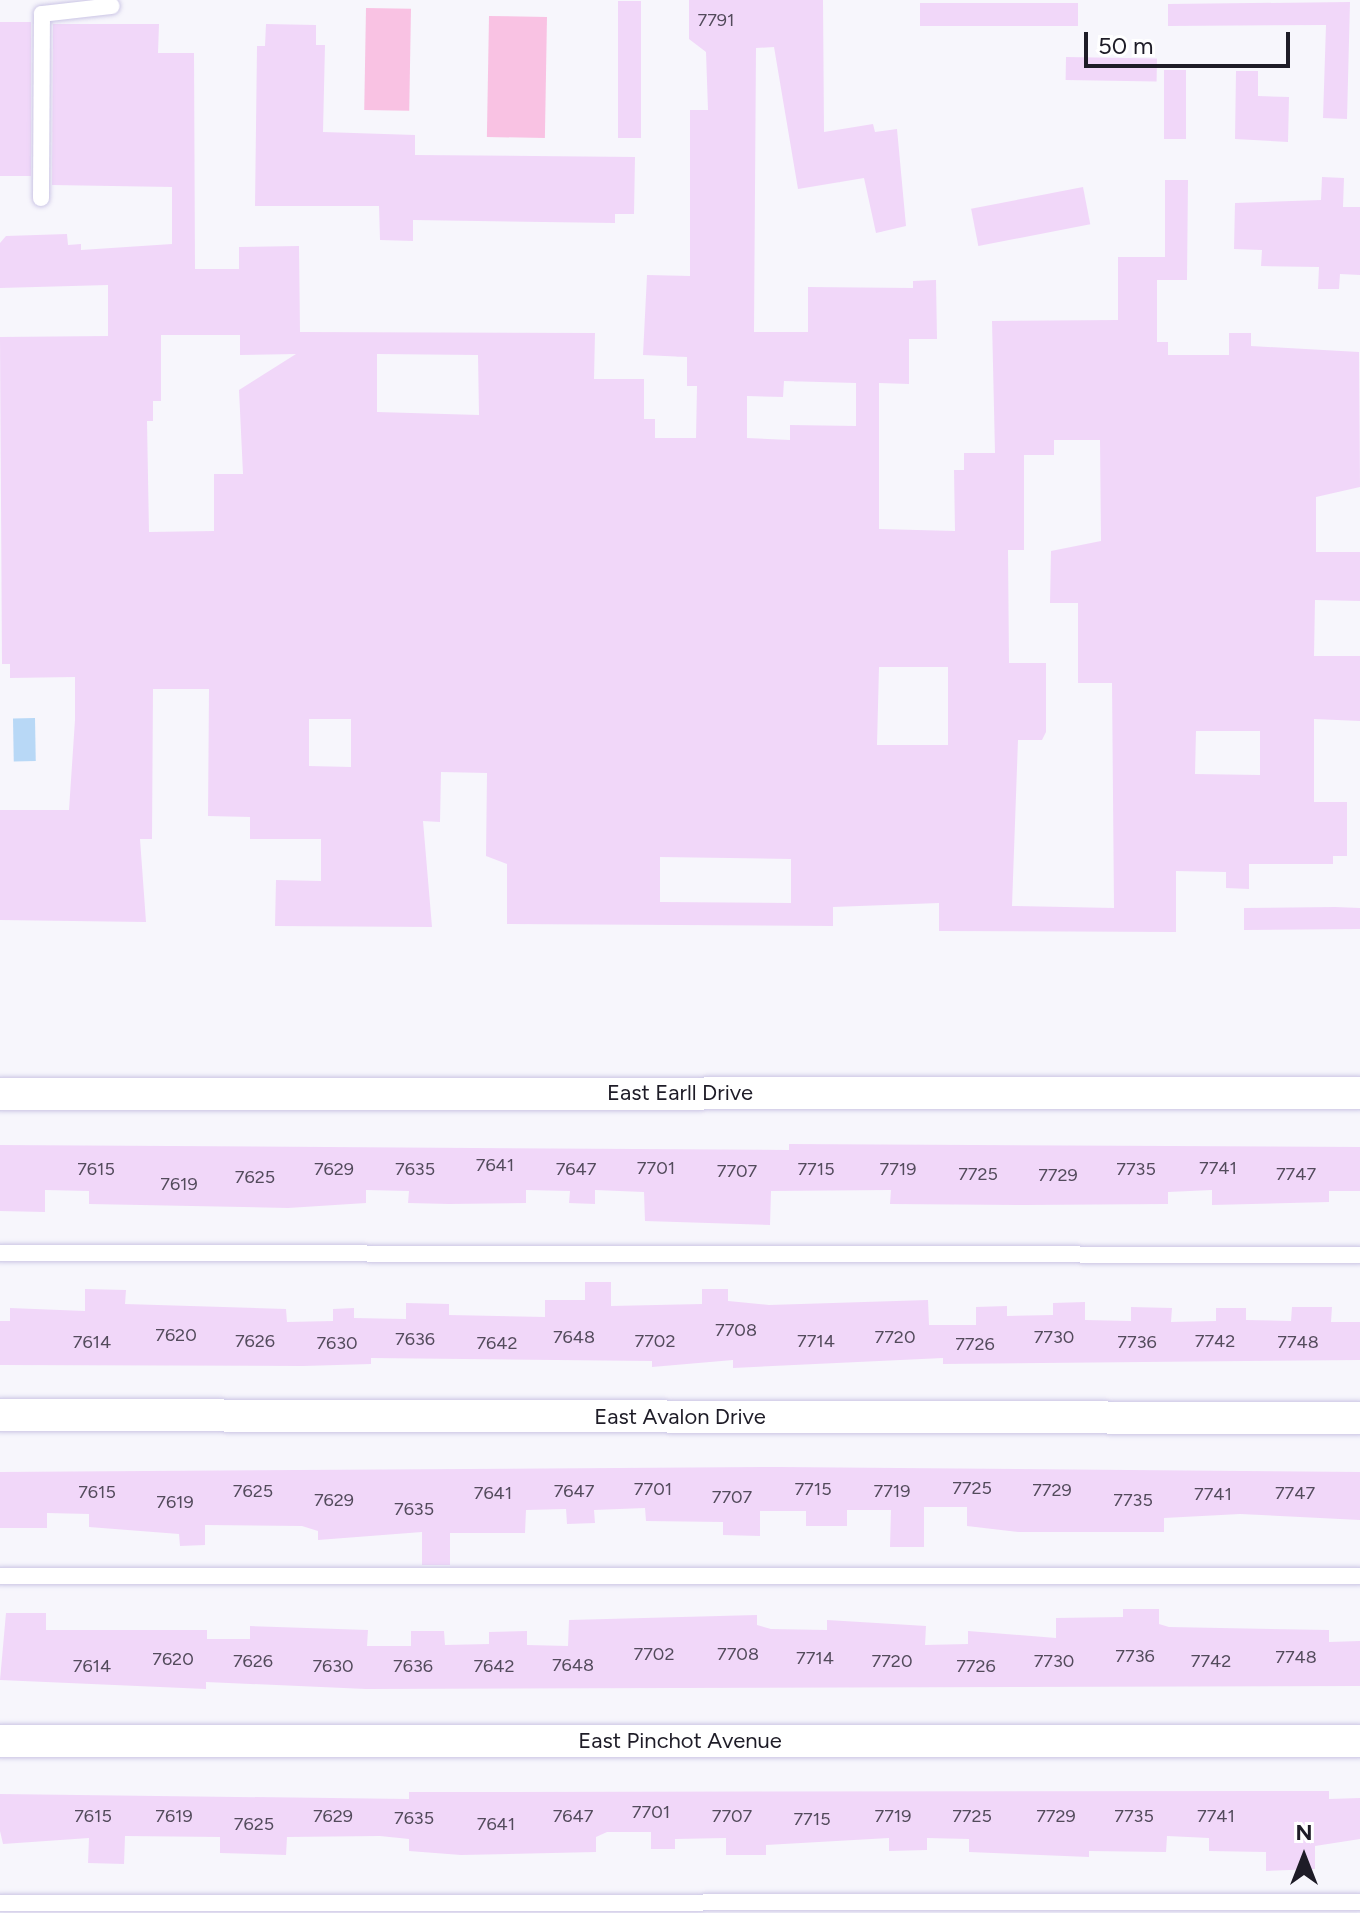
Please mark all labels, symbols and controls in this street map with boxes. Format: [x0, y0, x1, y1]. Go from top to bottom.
house number: 7791 [698, 9, 734, 31]
scale bar [1088, 16, 1294, 66]
text: 50 m [1098, 31, 1154, 60]
street label: East Earll Drive [607, 1080, 753, 1106]
house number: 7641 [476, 1154, 514, 1176]
house number: 7701 [637, 1157, 675, 1179]
house number: 7741 [1199, 1157, 1237, 1179]
house number: 7615 [77, 1158, 115, 1180]
house number: 7629 [314, 1158, 354, 1180]
house number: 7635 [395, 1158, 435, 1180]
house number: 7647 [556, 1158, 596, 1180]
house number: 7715 [797, 1158, 835, 1180]
house number: 7719 [880, 1158, 916, 1180]
house number: 7735 [1116, 1158, 1156, 1180]
house number: 7707 [717, 1160, 757, 1182]
house number: 7725 [958, 1163, 998, 1185]
house number: 7747 [1276, 1163, 1316, 1185]
house number: 7729 [1038, 1164, 1078, 1186]
house number: 7625 [235, 1166, 275, 1188]
house number: 7619 [160, 1173, 198, 1195]
house number: 7708 [715, 1319, 757, 1341]
house number: 7620 [155, 1324, 197, 1346]
house number: 7648 [553, 1326, 595, 1348]
house number: 7720 [875, 1326, 915, 1348]
house number: 7730 [1034, 1326, 1074, 1348]
house number: 7636 [395, 1328, 435, 1350]
house number: 7626 [235, 1330, 275, 1352]
house number: 7702 [635, 1330, 675, 1352]
house number: 7714 [797, 1330, 835, 1352]
house number: 7742 [1195, 1330, 1235, 1352]
house number: 7614 [73, 1331, 111, 1353]
house number: 7736 [1117, 1331, 1157, 1353]
house number: 7748 [1277, 1331, 1319, 1353]
house number: 7630 [316, 1332, 358, 1354]
house number: 7642 [476, 1332, 518, 1354]
house number: 7726 [955, 1333, 995, 1355]
street label: East Avalon Drive [594, 1404, 766, 1430]
house number: 7725 [952, 1477, 992, 1499]
house number: 7701 [634, 1478, 672, 1500]
house number: 7715 [794, 1478, 832, 1500]
house number: 7729 [1032, 1479, 1072, 1501]
house number: 7625 [233, 1480, 273, 1502]
house number: 7647 [554, 1480, 594, 1502]
house number: 7719 [874, 1480, 910, 1502]
house number: 7615 [78, 1481, 116, 1503]
house number: 7641 [474, 1482, 512, 1504]
house number: 7747 [1275, 1482, 1315, 1504]
house number: 7741 [1194, 1483, 1232, 1505]
house number: 7707 [712, 1486, 752, 1508]
house number: 7629 [314, 1489, 354, 1511]
house number: 7735 [1113, 1489, 1153, 1511]
house number: 7619 [156, 1491, 194, 1513]
house number: 7635 [394, 1498, 434, 1520]
house number: 7702 [634, 1643, 674, 1665]
house number: 7708 [717, 1643, 759, 1665]
house number: 7736 [1115, 1645, 1155, 1667]
house number: 7748 [1275, 1646, 1317, 1668]
house number: 7714 [796, 1647, 834, 1669]
house number: 7620 [152, 1648, 194, 1670]
house number: 7626 [233, 1650, 273, 1672]
house number: 7720 [872, 1650, 912, 1672]
house number: 7730 [1034, 1650, 1074, 1672]
house number: 7742 [1191, 1650, 1231, 1672]
house number: 7648 [552, 1654, 594, 1676]
house number: 7614 [73, 1655, 111, 1677]
house number: 7630 [312, 1655, 354, 1677]
house number: 7636 [393, 1655, 433, 1677]
house number: 7642 [473, 1655, 515, 1677]
house number: 7726 [956, 1655, 996, 1677]
street label: East Pinchot Avenue [578, 1728, 782, 1754]
house number: 7701 [632, 1801, 670, 1823]
house number: 7615 [74, 1805, 112, 1827]
house number: 7619 [155, 1805, 193, 1827]
house number: 7629 [313, 1805, 353, 1827]
house number: 7647 [553, 1805, 593, 1827]
house number: 7707 [712, 1805, 752, 1827]
house number: 7719 [875, 1805, 911, 1827]
house number: 7725 [952, 1805, 992, 1827]
house number: 7729 [1036, 1805, 1076, 1827]
house number: 7735 [1114, 1805, 1154, 1827]
house number: 7741 [1197, 1805, 1235, 1827]
house number: 7635 [394, 1807, 434, 1829]
house number: 7715 [793, 1808, 831, 1830]
house number: 7625 [234, 1813, 274, 1835]
house number: 7641 [477, 1813, 515, 1835]
north arrow [1264, 1817, 1344, 1897]
text: N [1295, 1819, 1313, 1846]

